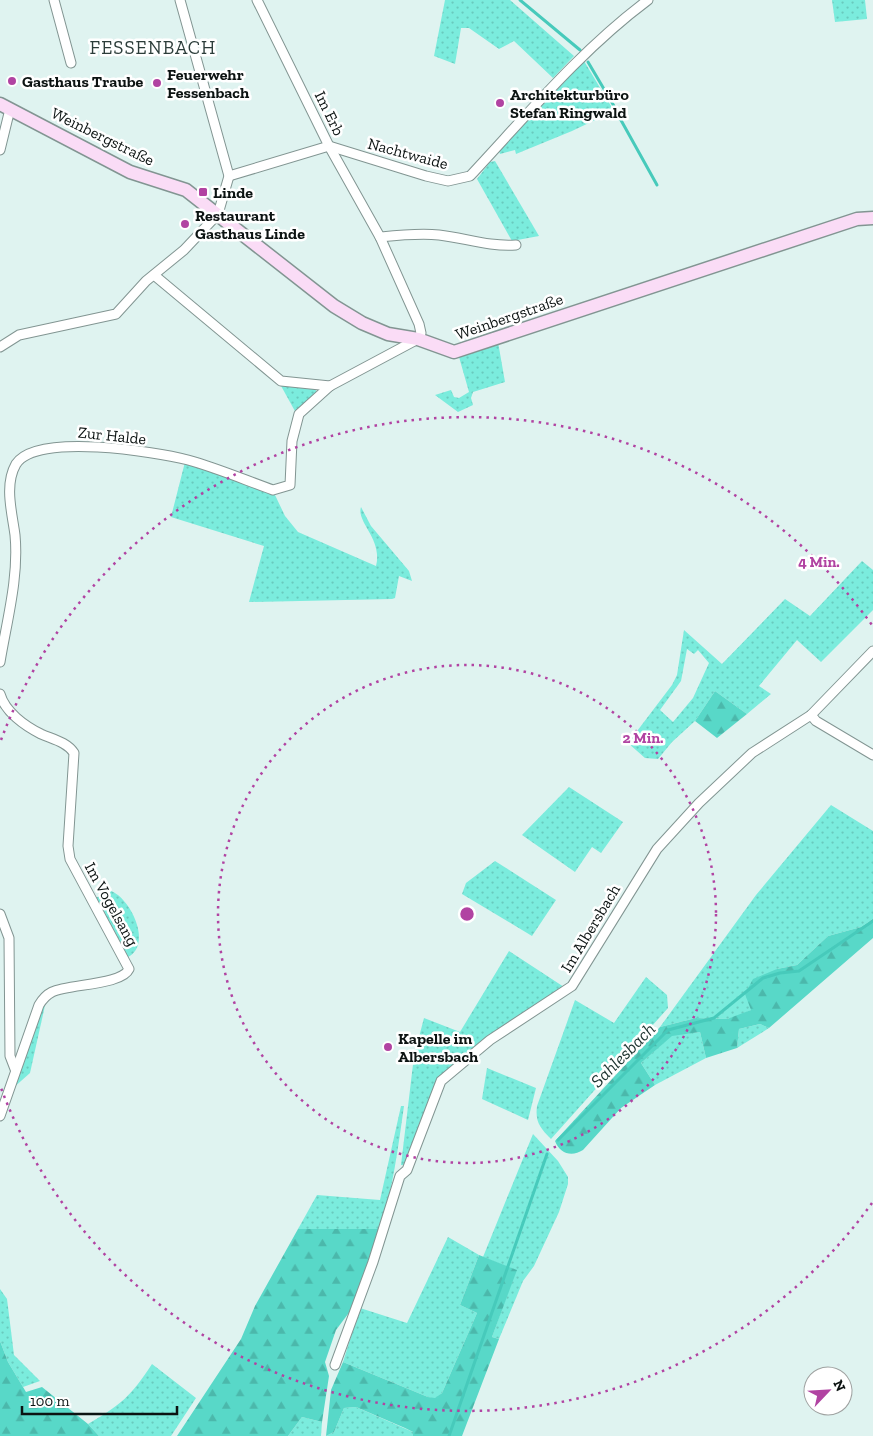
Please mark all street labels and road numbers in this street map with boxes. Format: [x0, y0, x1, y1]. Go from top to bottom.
street label: Im Erb [311, 88, 348, 139]
street label: Weinbergstraße [48, 103, 157, 170]
street label: Nachtwaide [366, 134, 450, 173]
street label: Weinbergstraße [453, 289, 565, 344]
street label: Zur Halde [77, 422, 147, 449]
street label: Im Vogelsang [81, 859, 142, 950]
street label: Im Albersbach [557, 881, 624, 976]

